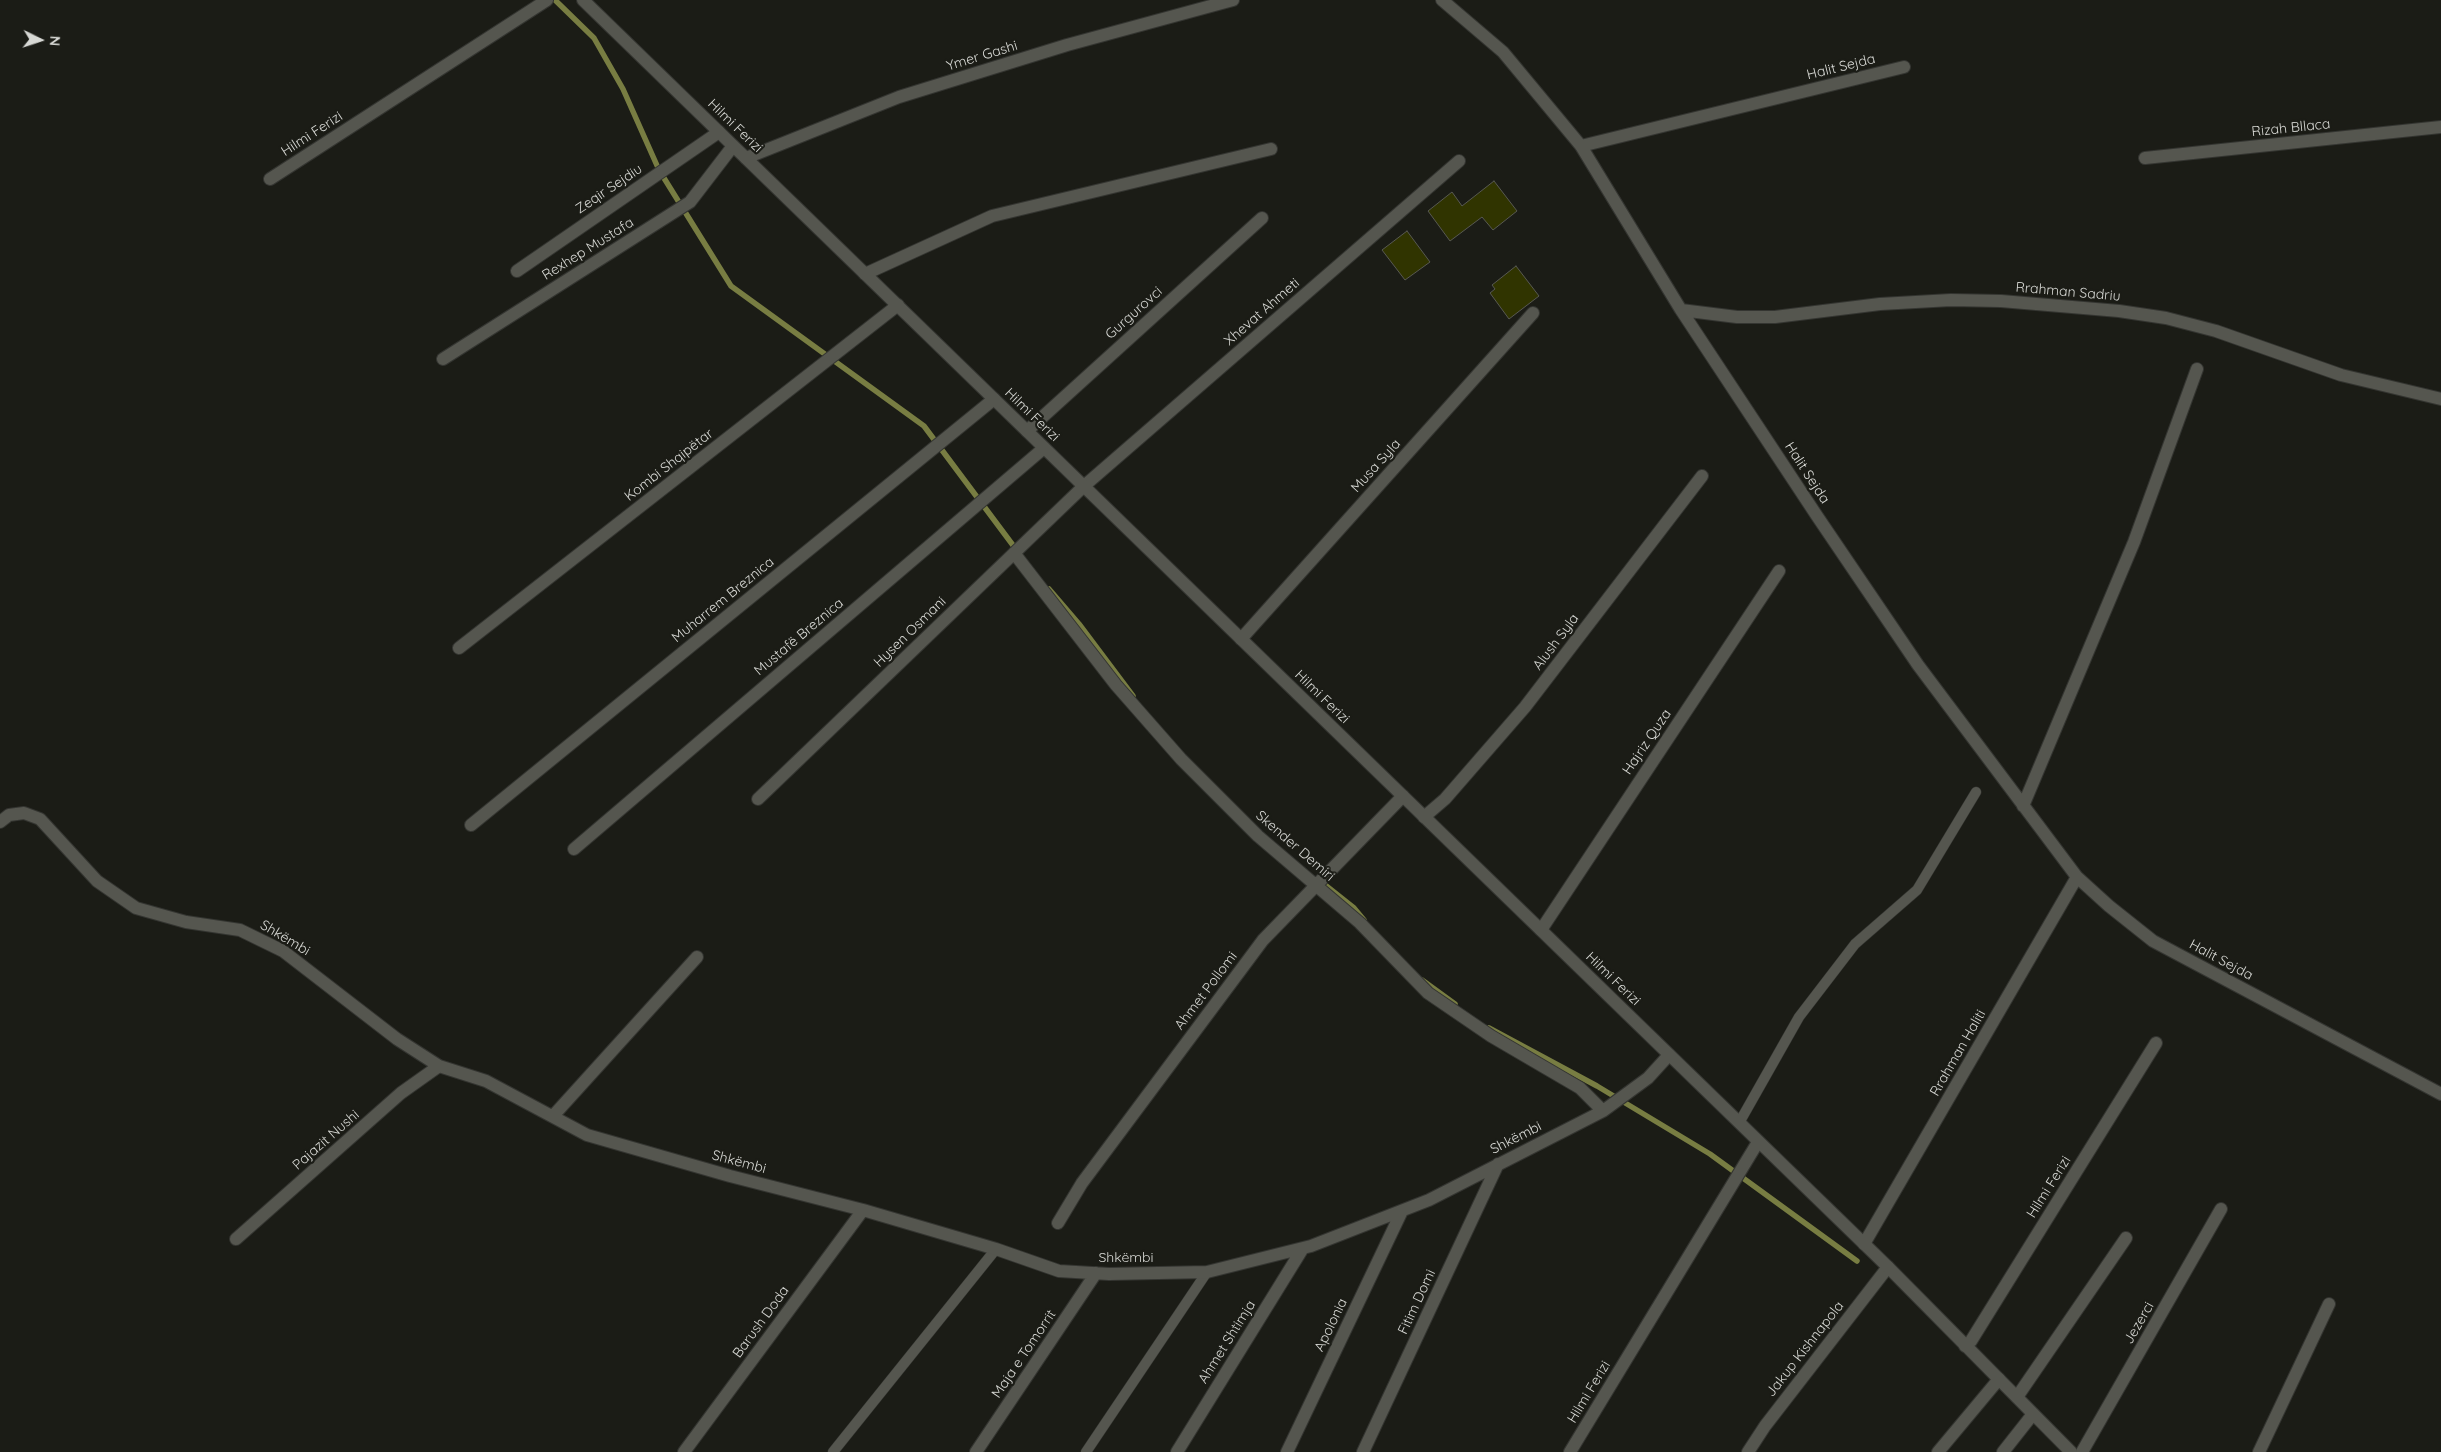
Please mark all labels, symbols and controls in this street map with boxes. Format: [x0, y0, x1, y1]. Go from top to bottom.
north arrow [15, 15, 65, 65]
text: N [46, 35, 64, 47]
street label: Ymer Gashi [944, 37, 1020, 75]
street label: Halit Sejda [1805, 50, 1877, 84]
street label: Hilmi Ferizi [704, 96, 766, 156]
street label: Hilmi Ferizi [278, 108, 346, 160]
street label: Rizah Bllaca [2251, 116, 2331, 140]
street label: Zeqir Sejdiu [573, 161, 645, 217]
street label: Rexhep Mustafa [539, 214, 637, 284]
street label: Xhevat Ahmeti [1221, 275, 1303, 349]
street label: Rrahman Sadriu [2015, 279, 2121, 305]
street label: Gurgurovci [1102, 283, 1166, 343]
street label: Hilmi Ferizi [1001, 385, 1063, 445]
street label: Kombi Shqipëtar [621, 425, 717, 505]
street label: Musa Syla [1348, 436, 1404, 496]
street label: Halit Sejda [1781, 439, 1833, 507]
street label: Muharrem Breznica [669, 554, 777, 646]
street label: Hysen Osmani [870, 593, 950, 671]
street label: Mustafë Breznica [751, 595, 847, 679]
street label: Alush Syla [1529, 611, 1583, 673]
street label: Hilmi Ferizi [1291, 667, 1353, 727]
street label: Hajriz Quza [1619, 706, 1675, 778]
street label: Skender Demiri [1252, 807, 1338, 885]
street label: Shkëmbi [257, 917, 313, 959]
street label: Halit Sejda [2186, 936, 2256, 984]
street label: Ahmet Pollomi [1171, 949, 1241, 1033]
street label: Hilmi Ferizi [1582, 949, 1644, 1009]
street label: Rrahman Haliti [1927, 1007, 1989, 1099]
street label: Pajazit Nushi [289, 1106, 363, 1174]
street label: Shkëmbi [1488, 1118, 1544, 1158]
street label: Shkëmbi [710, 1147, 768, 1177]
street label: Hilmi Ferizi [2023, 1153, 2075, 1221]
street label: Shkëmbi [1098, 1250, 1154, 1266]
street label: Fitim Domi [1395, 1267, 1439, 1337]
street label: Barush Doda [729, 1283, 793, 1361]
street label: Apolonia [1311, 1296, 1351, 1354]
street label: Ahmet Shtimja [1195, 1297, 1259, 1387]
street label: Jakup Kishnapola [1763, 1298, 1847, 1400]
street label: Jezerci [2120, 1299, 2158, 1347]
street label: Maja e Tomorrit [988, 1307, 1060, 1401]
street label: Hilmi Ferizi [1564, 1358, 1614, 1426]

